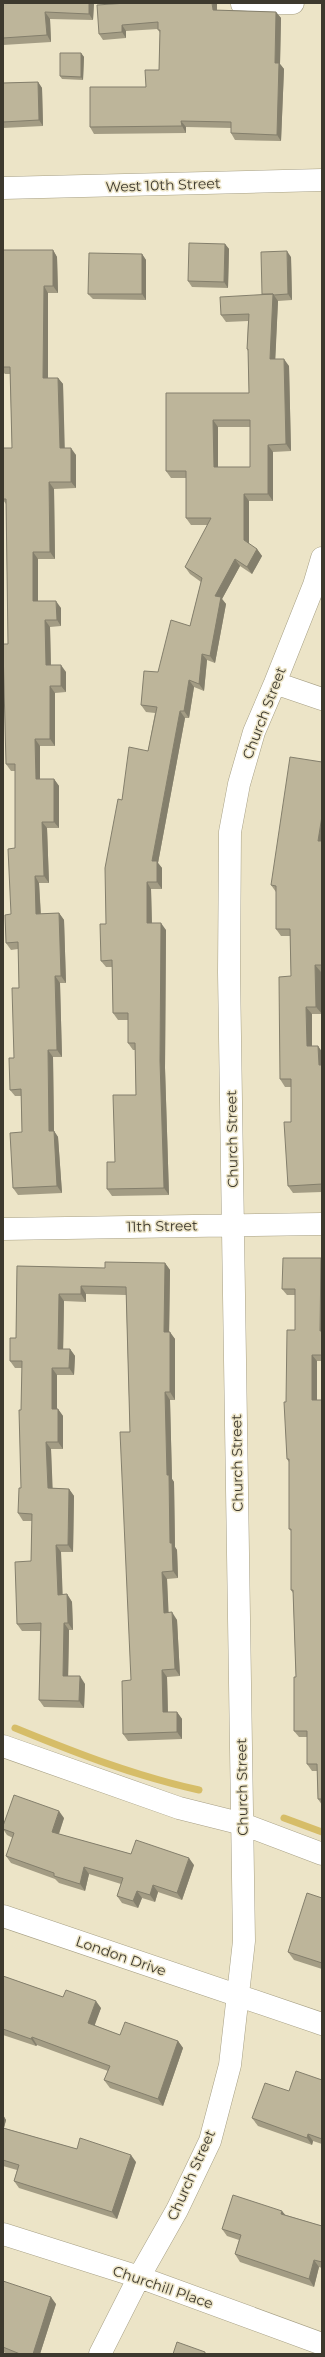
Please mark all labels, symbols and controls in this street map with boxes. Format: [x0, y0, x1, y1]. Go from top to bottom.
street label: West 10th Street [105, 174, 221, 196]
street label: Church Street [238, 664, 290, 762]
street label: Church Street [222, 1090, 242, 1188]
street label: 11th Street [126, 1216, 198, 1236]
street label: Church Street [227, 1414, 247, 1512]
street label: Church Street [232, 1738, 252, 1836]
street label: London Drive [73, 1932, 169, 1980]
street label: Church Street [163, 2127, 219, 2223]
street label: Churchill Place [111, 2261, 215, 2313]

